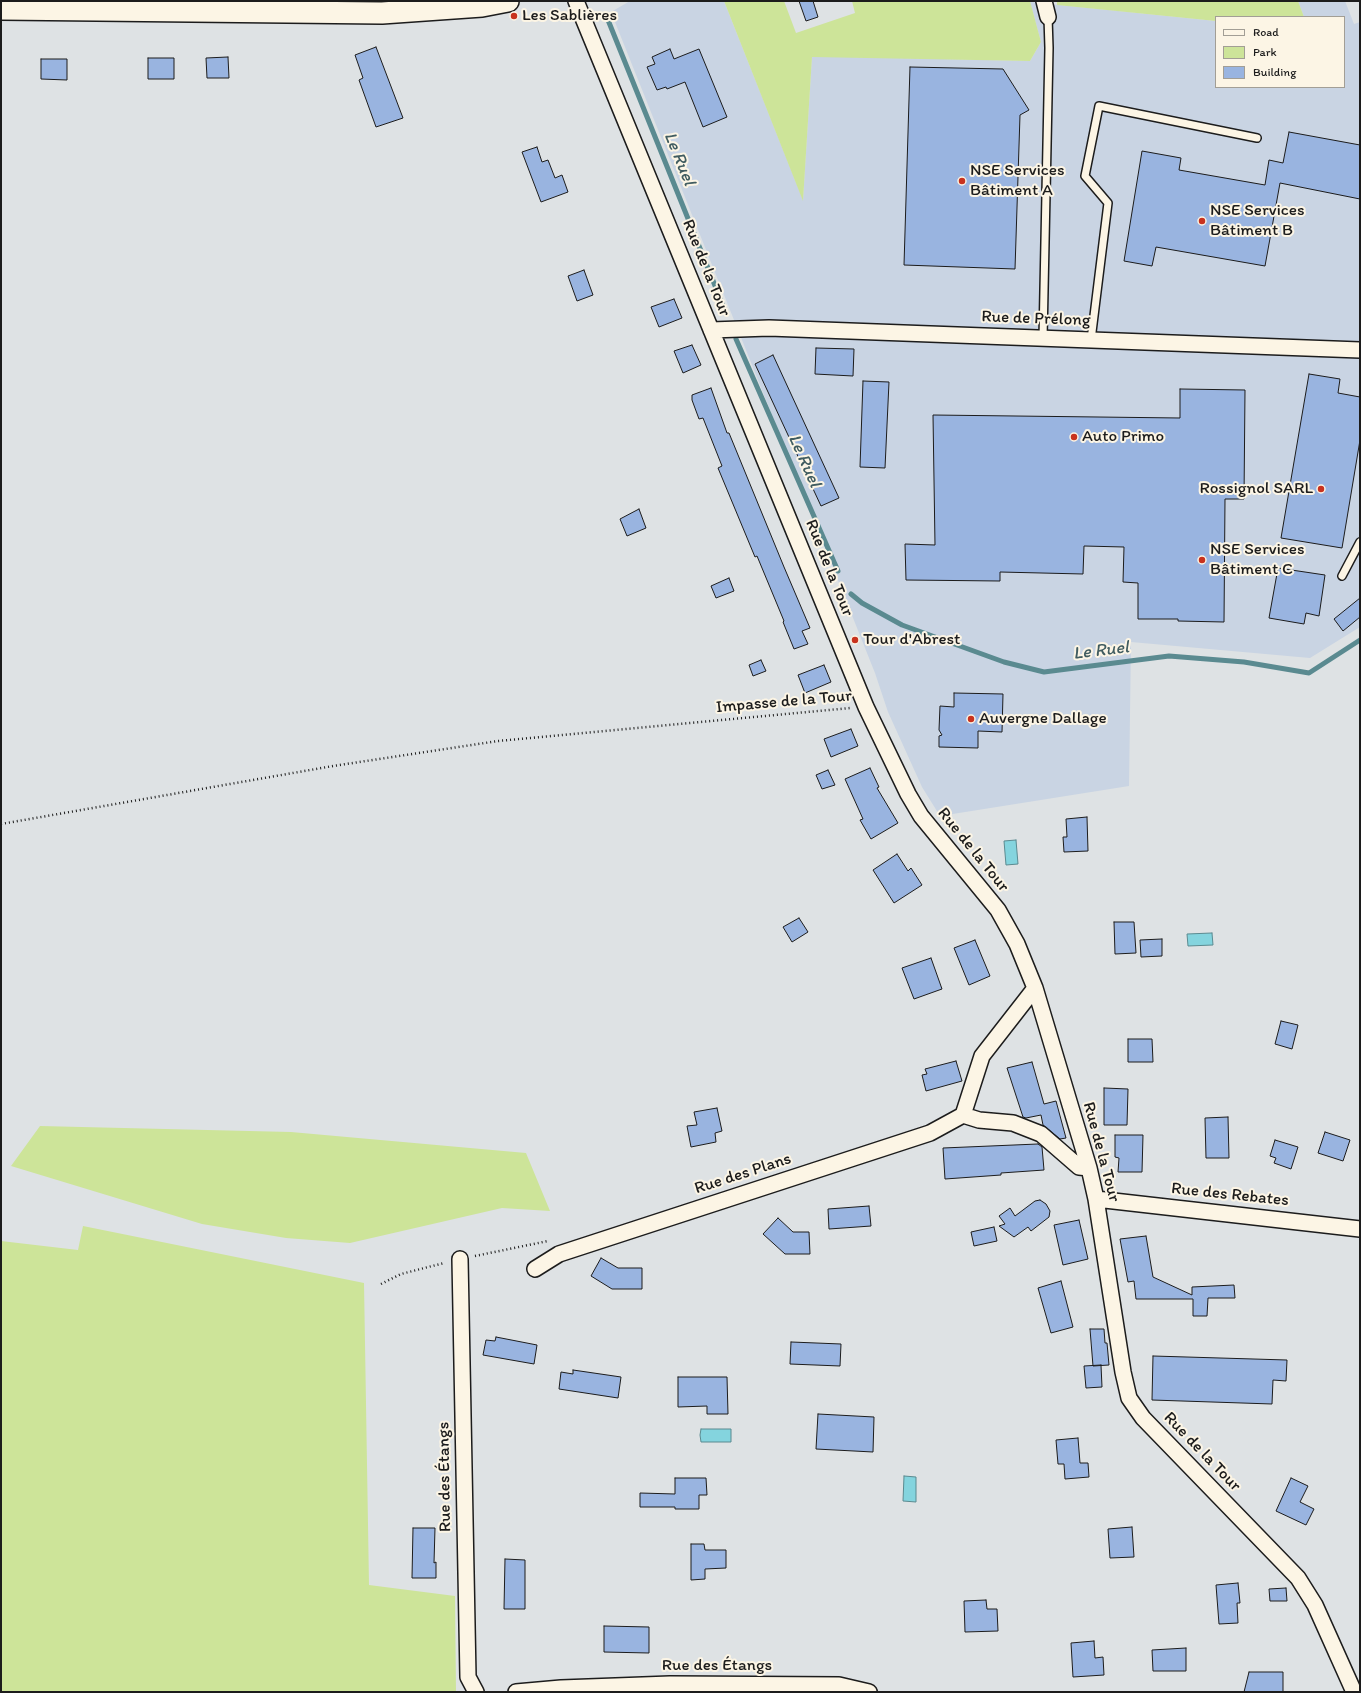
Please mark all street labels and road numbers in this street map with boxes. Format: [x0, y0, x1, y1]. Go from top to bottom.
street label: Rue de la Tour [677, 216, 735, 320]
street label: Rue de Prélong [981, 307, 1091, 331]
street label: Rue de la Tour [800, 516, 858, 620]
street label: Impasse de la Tour [715, 686, 853, 718]
street label: Rue de la Tour [933, 804, 1013, 896]
street label: Rue de la Tour [1078, 1100, 1124, 1204]
street label: Rue des Plans [692, 1149, 794, 1199]
street label: Rue des Rebates [1170, 1179, 1290, 1211]
street label: Rue de la Tour [1159, 1408, 1245, 1496]
street label: Rue des Étangs [434, 1422, 456, 1532]
street label: Rue des Étangs [662, 1656, 772, 1676]

